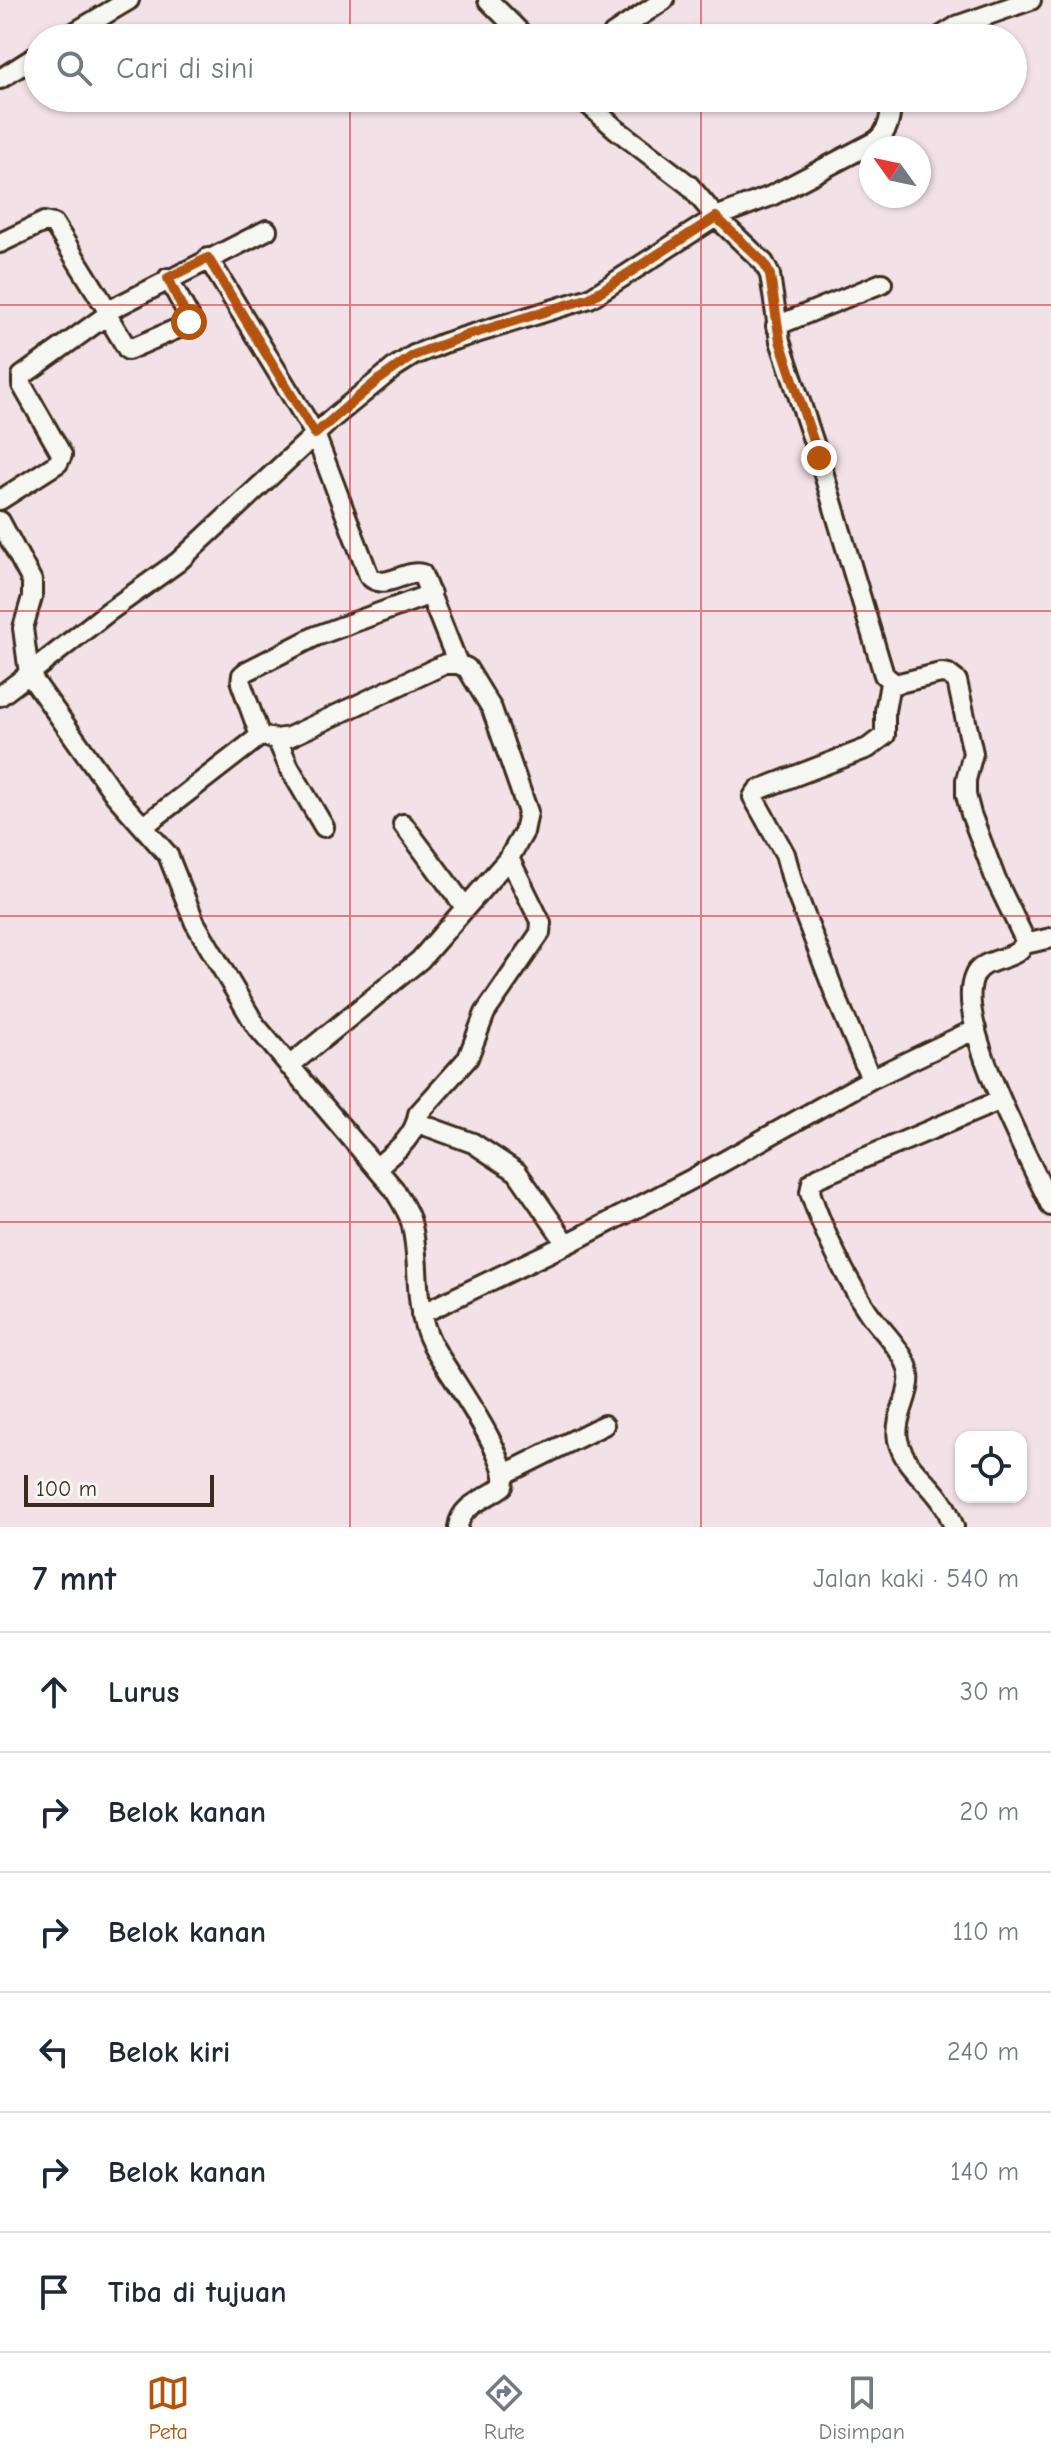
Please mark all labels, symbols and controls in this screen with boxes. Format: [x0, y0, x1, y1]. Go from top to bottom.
search box [24, 24, 1027, 112]
icon: search [52, 46, 96, 90]
text: Cari di sini [116, 51, 254, 86]
north arrow [859, 136, 931, 208]
route start [171, 304, 207, 340]
route end [801, 440, 837, 476]
map controls [955, 1431, 1027, 1503]
button: locate [955, 1431, 1027, 1503]
scale bar [24, 1471, 214, 1507]
text: 100 m [36, 1476, 97, 1502]
text: 7 mnt [32, 1559, 116, 1599]
text: Jalan kaki · 540 m [813, 1564, 1019, 1594]
icon: ahead [32, 1670, 76, 1714]
text: Lurus [108, 1675, 179, 1710]
text: 30 m [960, 1677, 1019, 1707]
icon: right [32, 1790, 76, 1834]
text: Belok kanan [108, 1795, 266, 1830]
text: 20 m [959, 1797, 1019, 1827]
icon: right [32, 1910, 76, 1954]
text: Belok kanan [108, 1915, 266, 1950]
text: 110 m [952, 1917, 1019, 1947]
icon: left [32, 2030, 76, 2074]
text: Belok kiri [108, 2035, 230, 2070]
text: 240 m [947, 2037, 1019, 2067]
icon: right [32, 2150, 76, 2194]
text: Belok kanan [108, 2155, 266, 2190]
text: 140 m [950, 2157, 1019, 2187]
icon: arrive [32, 2270, 76, 2314]
text: Tiba di tujuan [108, 2275, 287, 2310]
tab: Peta [146, 2371, 190, 2445]
tab: Rute [482, 2371, 526, 2445]
tab: Disimpan [819, 2371, 905, 2445]

